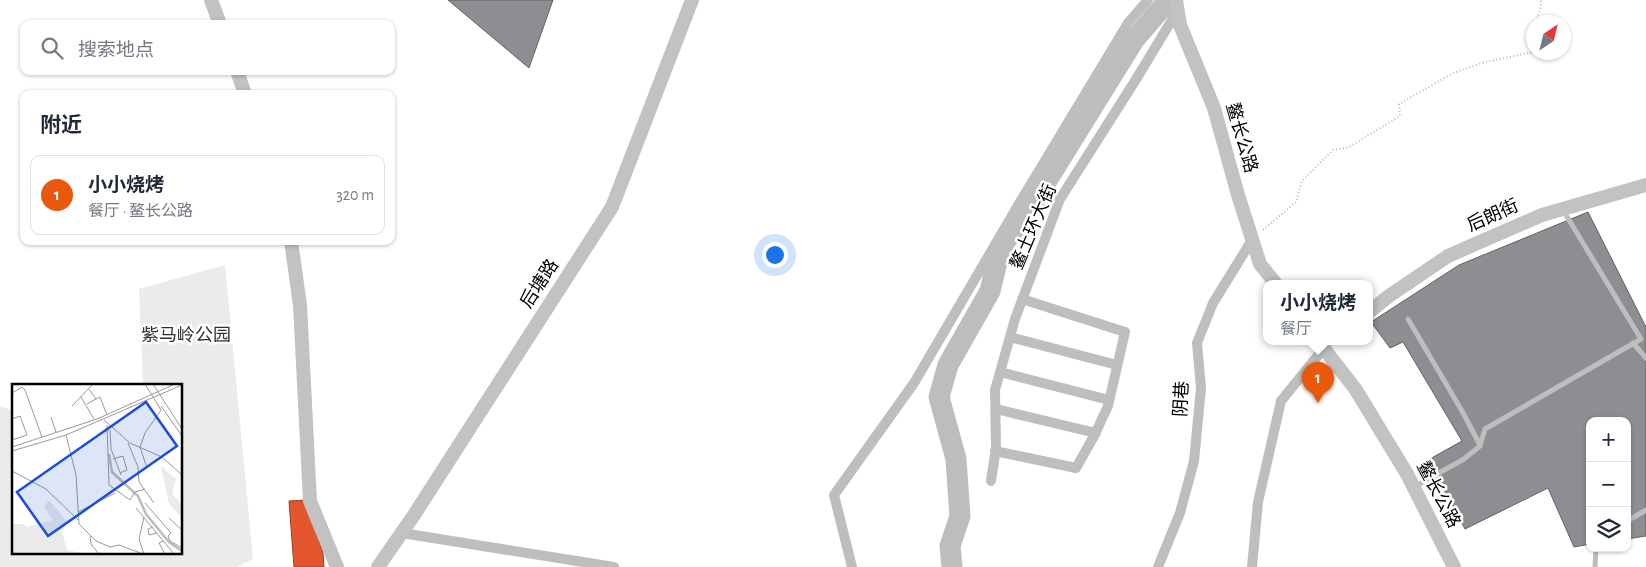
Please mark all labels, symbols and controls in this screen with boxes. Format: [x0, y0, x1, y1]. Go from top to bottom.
north arrow [1526, 15, 1571, 60]
search box [20, 20, 395, 75]
icon: search [38, 34, 66, 62]
text: 搜索地点 [78, 41, 154, 60]
street label: 鳌长公路 [1222, 100, 1261, 175]
text: 附近 [40, 115, 82, 136]
text: 小小烧烤 [88, 176, 164, 195]
street label: 鳌土环大街 [1006, 181, 1060, 272]
text: 1 [54, 187, 60, 203]
text: 320 m [336, 187, 374, 203]
street label: 后朗街 [1464, 195, 1521, 235]
text: 餐厅 · 鳌长公路 [88, 203, 193, 219]
your location [762, 242, 788, 268]
street label: 后塘路 [516, 255, 562, 312]
popup [1263, 280, 1373, 345]
text: 小小烧烤 [1280, 294, 1356, 313]
text: 餐厅 [1280, 321, 1312, 337]
park label: 紫马岭公园 [141, 325, 231, 345]
pin: 1 [1302, 362, 1334, 403]
street label: 阴巷 [1170, 380, 1192, 417]
inset map [12, 384, 182, 554]
map controls [1586, 417, 1631, 552]
button: + [1586, 417, 1631, 462]
street label: 鳌长公路 [1413, 458, 1465, 531]
button: − [1586, 462, 1631, 507]
button: layers [1586, 507, 1631, 552]

